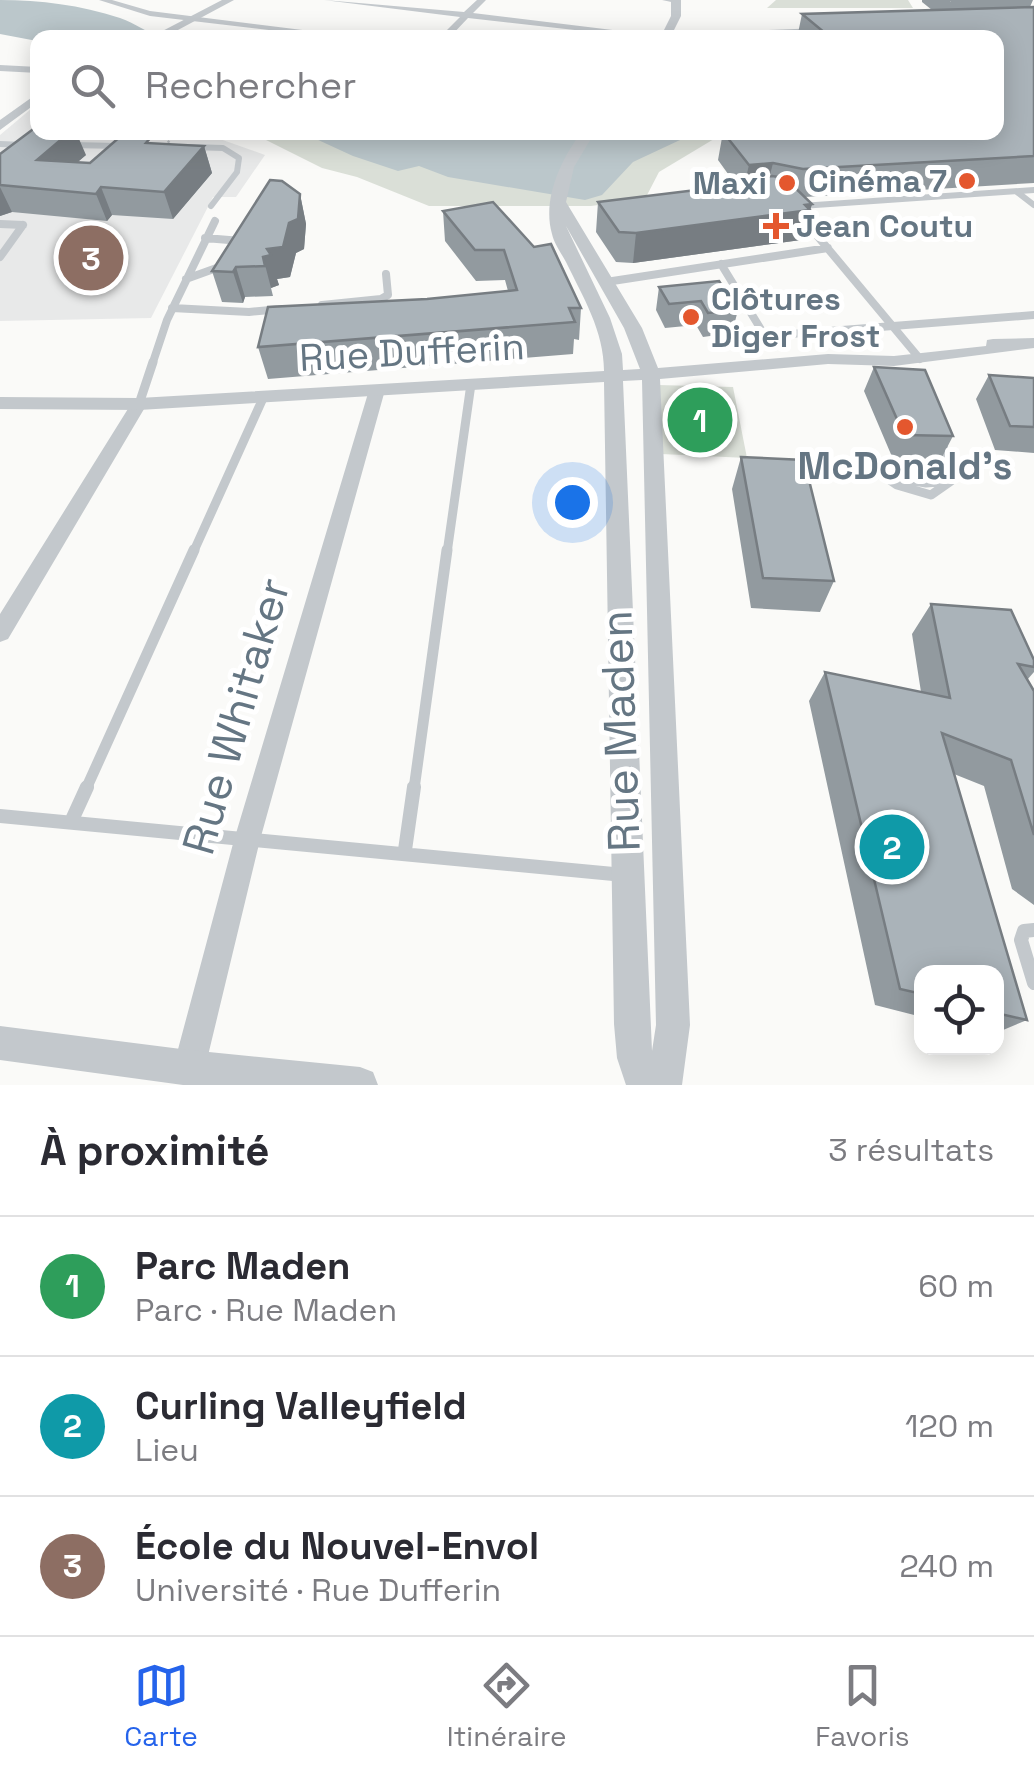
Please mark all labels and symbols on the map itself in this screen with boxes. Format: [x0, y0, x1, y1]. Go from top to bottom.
place label: Cinéma 7 [808, 161, 947, 201]
place label: Maxi [693, 163, 767, 203]
marker: Cinéma 7 [956, 170, 978, 192]
marker: Maxi [776, 172, 798, 194]
place label: Jean Coutu [796, 206, 973, 246]
marker: Jean Coutu [765, 215, 787, 237]
pin: 3 [58, 220, 124, 296]
place label: Clôtures Diger Frost [711, 279, 880, 356]
marker: Clôtures Diger Frost [680, 306, 702, 328]
street label: Rue Dufferin [298, 322, 526, 382]
pin: 1 [668, 382, 732, 458]
marker: McDonald's [894, 416, 916, 438]
place label: McDonald's [798, 442, 1012, 490]
your location [547, 477, 598, 528]
street label: Rue Whitaker [169, 571, 303, 861]
street label: Rue Maden [587, 609, 653, 853]
pin: 2 [860, 810, 924, 884]

